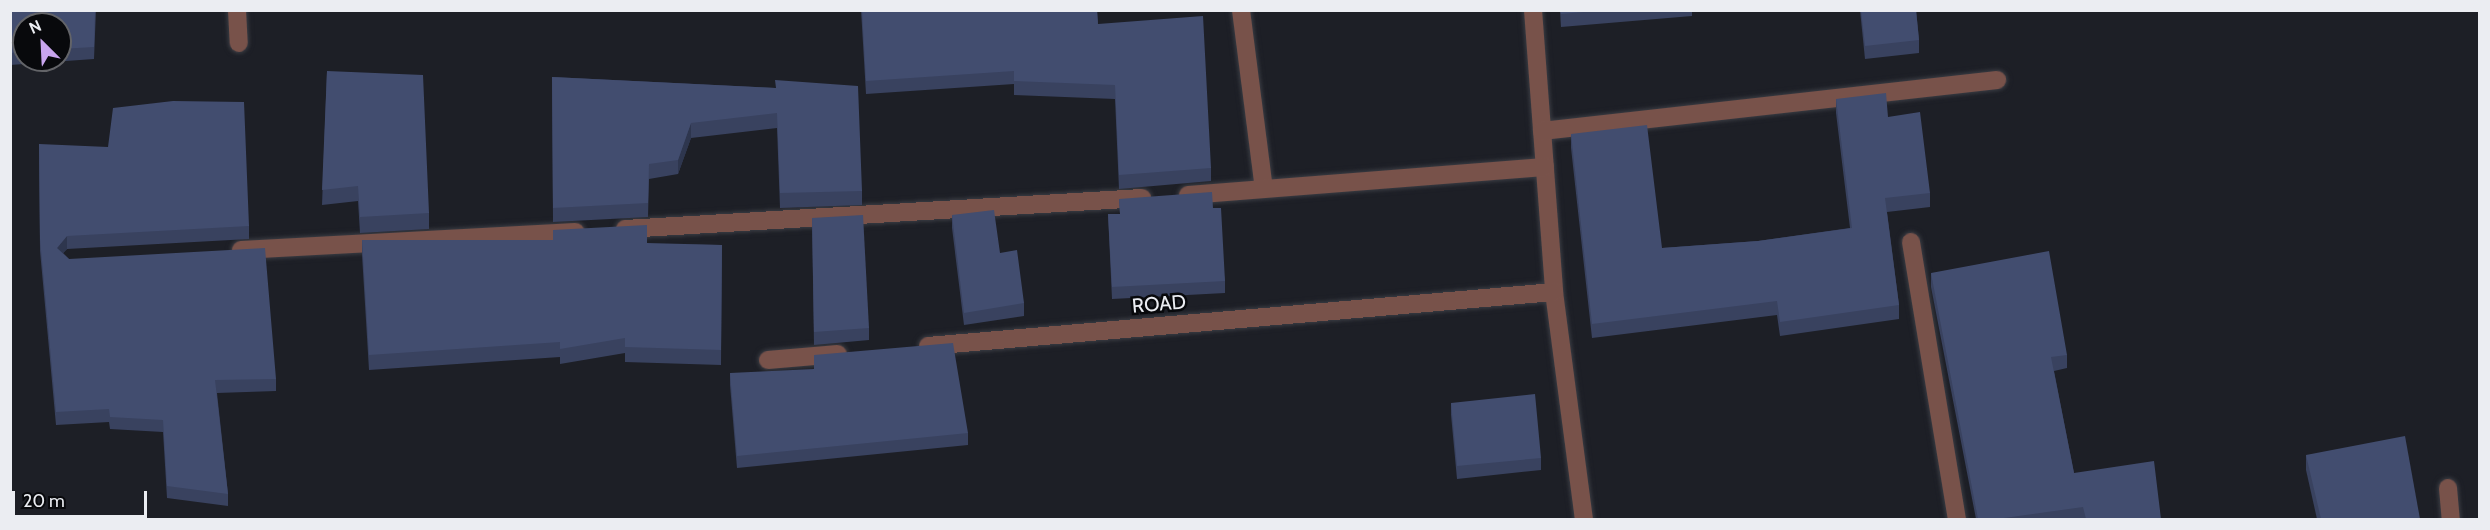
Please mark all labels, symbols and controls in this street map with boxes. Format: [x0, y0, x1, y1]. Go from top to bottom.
north arrow [12, 12, 72, 72]
text: N [26, 16, 44, 38]
street label: ROAD [1131, 290, 1187, 318]
scale bar [15, 479, 150, 517]
text: 20 m [23, 490, 65, 512]

